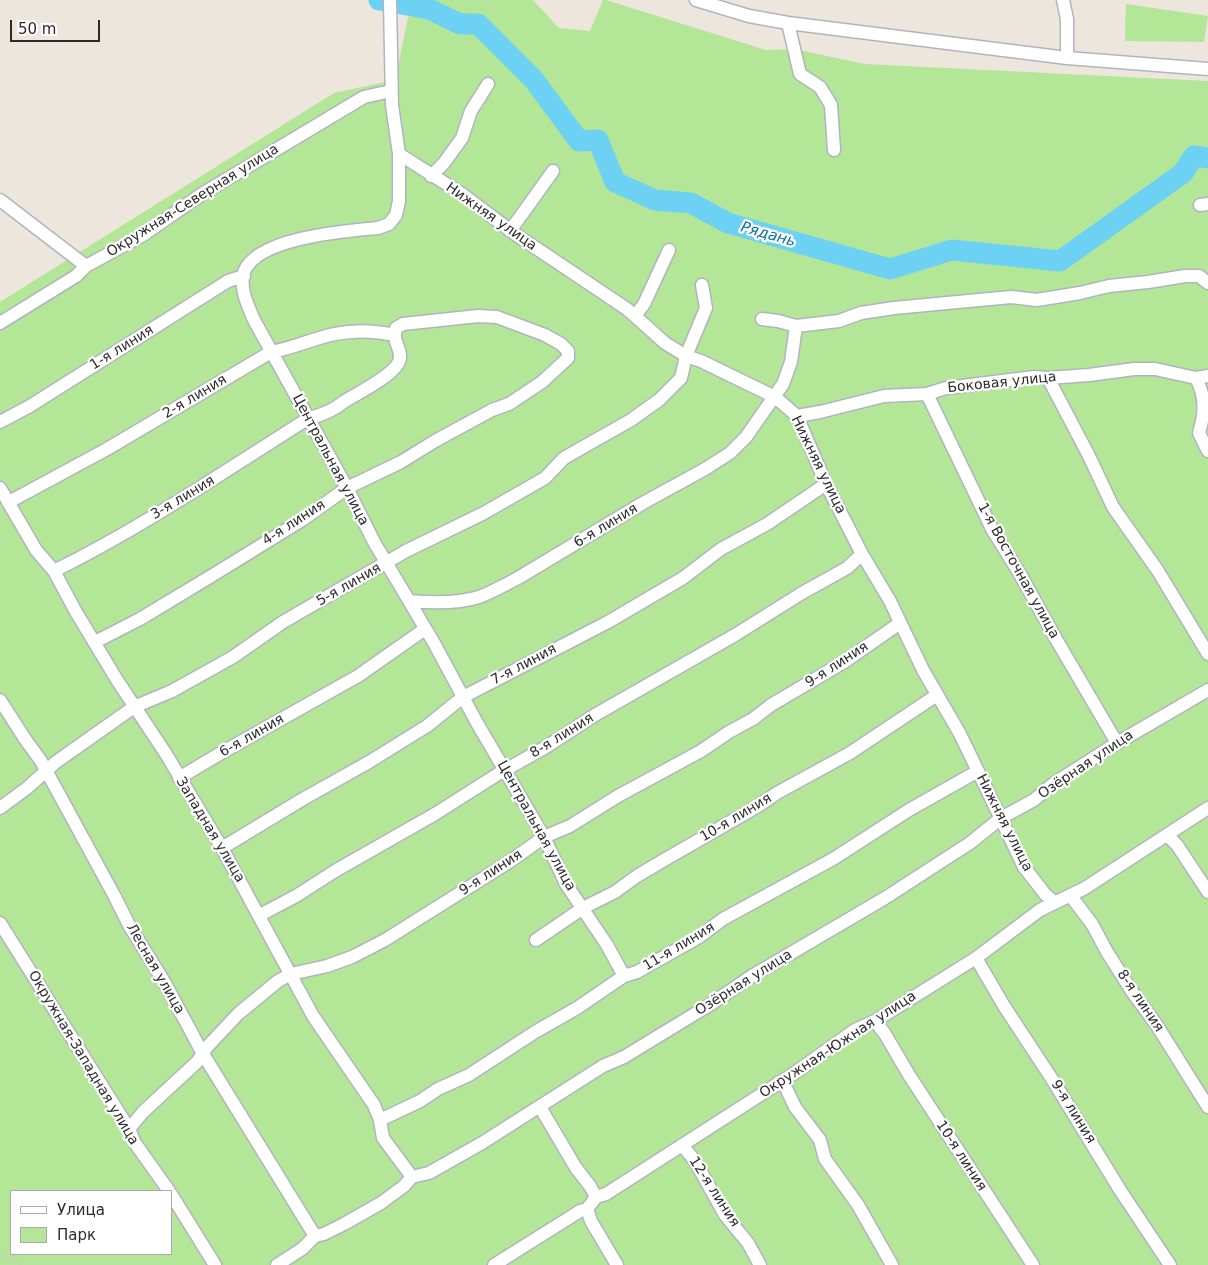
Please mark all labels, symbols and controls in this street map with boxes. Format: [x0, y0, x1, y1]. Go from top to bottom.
scale bar [12, 10, 102, 42]
text: 50 m [18, 20, 56, 38]
street label: Окружная-Северная улица [104, 141, 282, 261]
street label: Нижняя улица [442, 179, 540, 255]
water label: Рядань [738, 219, 798, 251]
street label: 1-я линия [87, 322, 157, 374]
street label: Боковая улица [947, 369, 1057, 397]
street label: 2-я линия [160, 371, 230, 423]
street label: Центральная улица [288, 391, 372, 529]
street label: Нижняя улица [787, 413, 849, 517]
street label: 3-я линия [148, 472, 218, 524]
street label: 4-я линия [259, 496, 329, 550]
street label: 6-я линия [571, 500, 641, 552]
street label: 1-я Восточная улица [974, 500, 1062, 642]
street label: 5-я линия [314, 560, 384, 610]
street label: 9-я линия [802, 638, 872, 692]
street label: 7-я линия [488, 641, 560, 689]
street label: 8-я линия [527, 710, 597, 762]
street label: 6-я линия [217, 711, 287, 761]
street label: Озёрная улица [1035, 727, 1137, 803]
street label: Центральная улица [493, 758, 579, 894]
street label: Нижняя улица [972, 771, 1036, 875]
street label: Западная улица [172, 774, 248, 886]
street label: 10-я линия [697, 790, 775, 846]
street label: 9-я линия [456, 846, 526, 900]
street label: 11-я линия [640, 919, 718, 975]
street label: Лесная улица [122, 921, 188, 1017]
street label: Озёрная улица [692, 946, 796, 1020]
street label: 8-я линия [1113, 967, 1167, 1035]
street label: Окружная-Западная улица [24, 968, 142, 1148]
street label: Окружная-Южная улица [757, 988, 919, 1102]
street label: 9-я линия [1047, 1077, 1099, 1147]
street label: 10-я линия [932, 1118, 990, 1194]
street label: 12-я линия [685, 1154, 743, 1230]
legend [10, 1190, 172, 1255]
text: Улица [57, 1201, 105, 1219]
text: Парк [57, 1226, 96, 1244]

